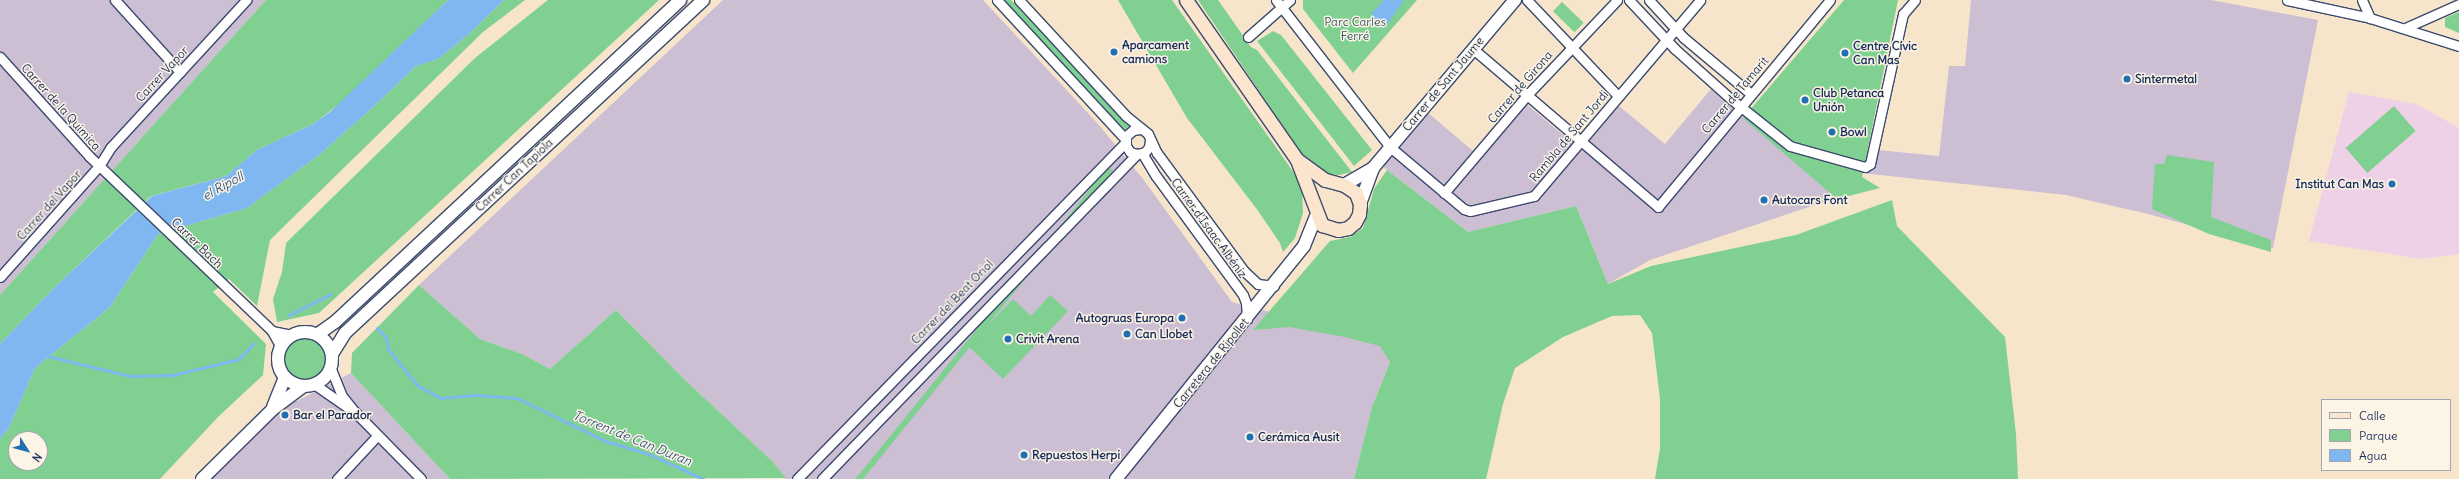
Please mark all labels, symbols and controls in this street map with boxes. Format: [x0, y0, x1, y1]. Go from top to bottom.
park label: Parc Carles Ferré [1324, 15, 1386, 43]
street label: Carrer de Sant Jaume [1399, 34, 1487, 134]
place label: Aparcament camions [1122, 38, 1189, 66]
place label: Centre Cívic Can Mas [1853, 39, 1917, 67]
street label: Carrer Vapor [133, 43, 191, 105]
marker: Aparcament camions [1109, 47, 1119, 57]
street label: Carrer de Girona [1485, 48, 1555, 126]
marker: Centre Cívic Can Mas [1840, 48, 1850, 58]
street label: Carrer de Tamarit [1699, 54, 1771, 136]
street label: Carrer de la Quimica [18, 61, 104, 153]
place label: Sintermetal [2135, 72, 2197, 86]
marker: Sintermetal [2122, 74, 2132, 84]
place label: Club Petanca Unión [1813, 86, 1884, 114]
street label: Rambla de Sant Jordi [1527, 87, 1611, 185]
marker: Club Petanca Unión [1800, 95, 1810, 105]
place label: Bowl [1840, 125, 1867, 139]
marker: Bowl [1827, 127, 1837, 137]
street label: Carrer Can Tapiola [472, 135, 556, 215]
street label: Carrer del Vapor [14, 167, 84, 243]
water label: el Ripoll [200, 169, 246, 205]
street label: Carrer d'Isaac Albéniz [1168, 175, 1250, 281]
place label: Institut Can Mas [2295, 177, 2384, 191]
marker: Institut Can Mas [2387, 179, 2397, 189]
place label: Autocars Font [1772, 193, 1847, 207]
marker: Autocars Font [1759, 195, 1769, 205]
street label: Carrer Bach [168, 215, 226, 271]
street label: Carrer del Beat Oriol [908, 257, 996, 347]
place label: Autogruas Europa [1076, 311, 1174, 325]
marker: Autogruas Europa [1177, 313, 1187, 323]
street label: Carretera de Ripollet [1170, 315, 1252, 411]
place label: Can Llobet [1135, 327, 1193, 341]
marker: Can Llobet [1122, 329, 1132, 339]
place label: Crivit Arena [1016, 332, 1079, 346]
marker: Crivit Arena [1003, 334, 1013, 344]
legend [2321, 399, 2451, 471]
place label: Bar el Parador [293, 408, 372, 422]
water label: Torrent de Can Duran [570, 408, 694, 470]
text: Calle [2359, 408, 2386, 423]
marker: Bar el Parador [280, 410, 290, 420]
text: Parque [2359, 428, 2398, 443]
place label: Cerámica Ausit [1258, 430, 1340, 444]
north arrow [8, 431, 48, 471]
marker: Cerámica Ausit [1245, 432, 1255, 442]
place label: Repuestos Herpi [1032, 448, 1120, 462]
text: Agua [2359, 448, 2387, 463]
text: N [29, 450, 45, 465]
marker: Repuestos Herpi [1019, 450, 1029, 460]

